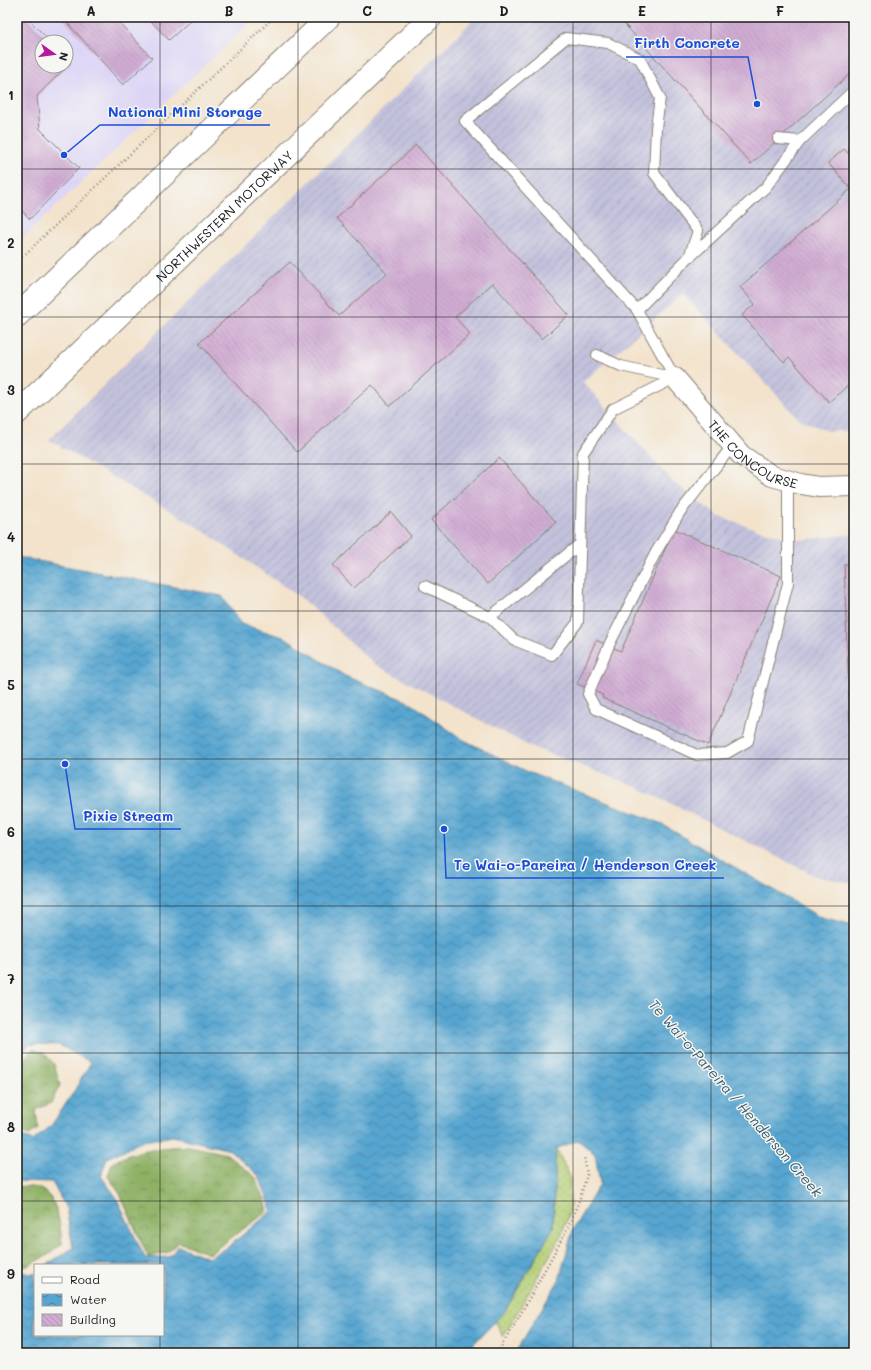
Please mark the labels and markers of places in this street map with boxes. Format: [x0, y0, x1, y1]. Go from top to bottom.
callout: Firth Concrete [626, 31, 748, 57]
callout: National Mini Storage [100, 99, 270, 125]
callout: Pixie Stream [75, 803, 181, 829]
callout: Te Wai-o-Pareira / Henderson Creek [446, 852, 724, 878]

